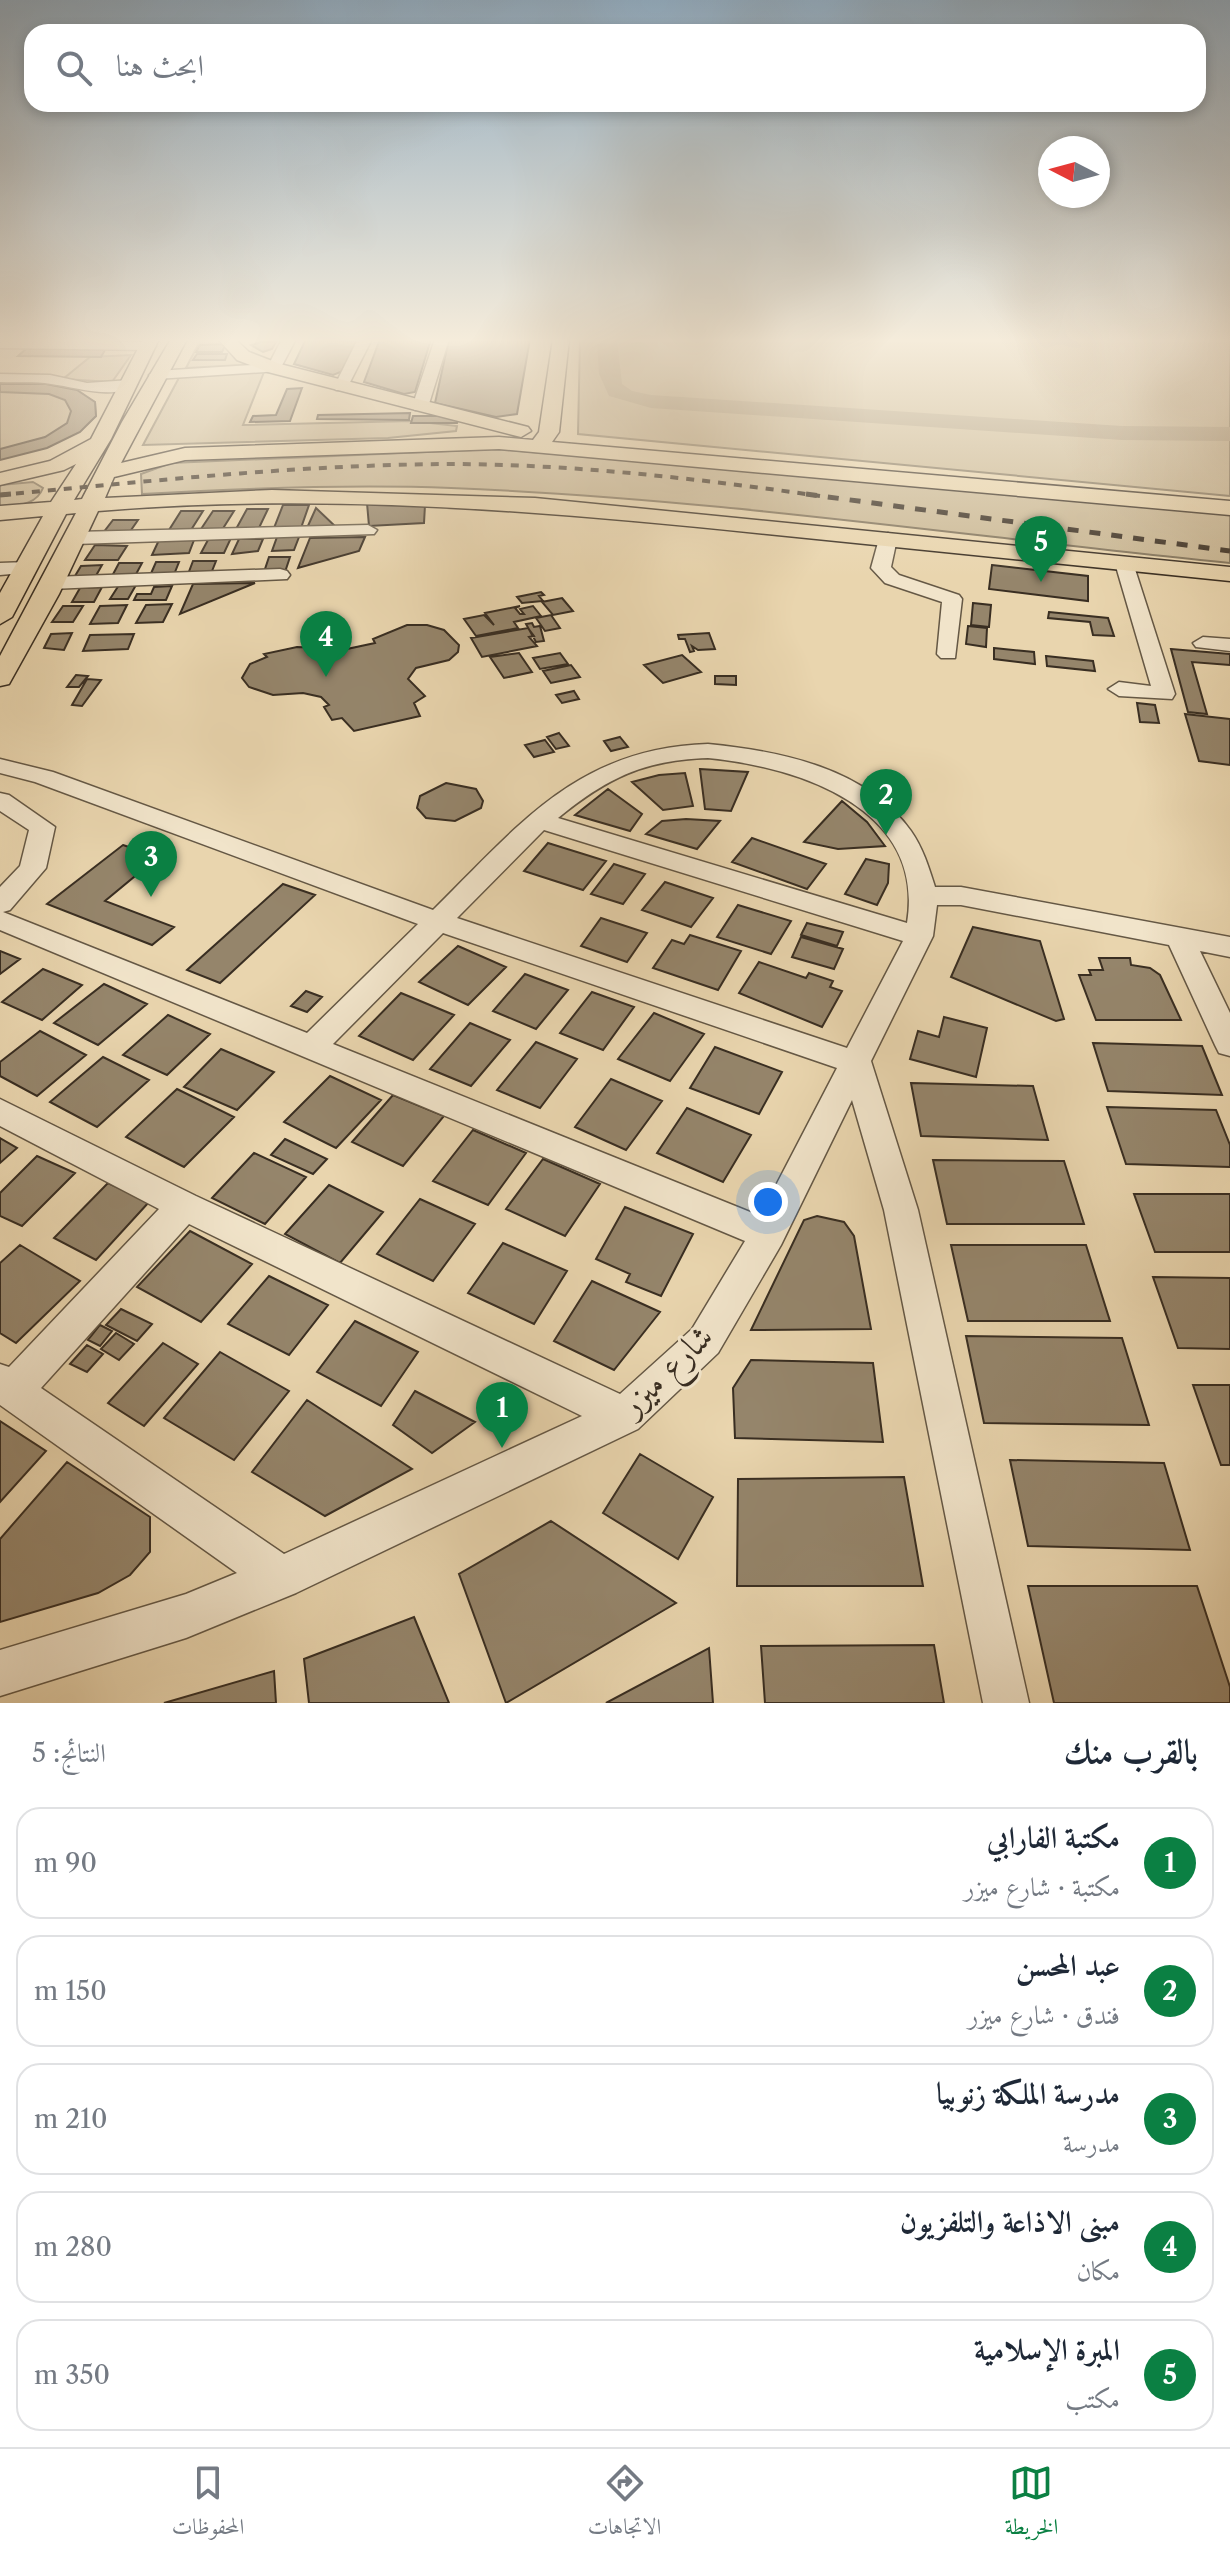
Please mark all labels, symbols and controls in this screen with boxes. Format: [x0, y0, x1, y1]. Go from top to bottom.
search box [24, 24, 1206, 112]
icon: search [52, 46, 96, 90]
text: ابحث هنا [116, 47, 204, 84]
north arrow [1038, 136, 1110, 208]
pin: 5 [1015, 516, 1067, 582]
pin: 4 [300, 611, 352, 677]
pin: 2 [860, 769, 912, 835]
pin: 3 [125, 831, 177, 897]
your location [748, 1182, 788, 1222]
street label: شارع ميزر [608, 1315, 727, 1432]
pin: 1 [476, 1382, 528, 1448]
text: بالقرب منك [1064, 1730, 1198, 1772]
text: النتائج: 5 [32, 1737, 106, 1769]
text: مكتبة الفارابي [987, 1819, 1120, 1856]
text: 90 m [34, 1847, 97, 1879]
text: 1 [1164, 1847, 1176, 1879]
text: مكتبة · شارع ميزر [964, 1871, 1120, 1903]
text: عبد المحسن [1016, 1947, 1120, 1984]
text: 150 m [34, 1975, 107, 2007]
text: 2 [1162, 1975, 1178, 2007]
text: فندق · شارع ميزر [968, 1999, 1120, 2031]
text: مدرسة الملكة زنوبيا [936, 2075, 1120, 2112]
text: 210 m [34, 2103, 108, 2135]
text: 3 [1163, 2103, 1177, 2135]
text: مدرسة [1063, 2127, 1120, 2159]
text: مبنى الاذاعة والتلفزيون [900, 2203, 1120, 2240]
text: 280 m [34, 2231, 112, 2263]
text: 4 [1162, 2231, 1178, 2263]
text: مكان [1076, 2255, 1120, 2287]
text: المبرة الإسلامية [974, 2331, 1120, 2368]
text: 350 m [34, 2359, 110, 2391]
text: 5 [1163, 2359, 1177, 2391]
text: مكتب [1065, 2383, 1120, 2415]
tab: المحفوظات [172, 2461, 244, 2548]
tab: الاتجاهات [588, 2461, 661, 2548]
tab: الخريطة [1005, 2461, 1058, 2548]

